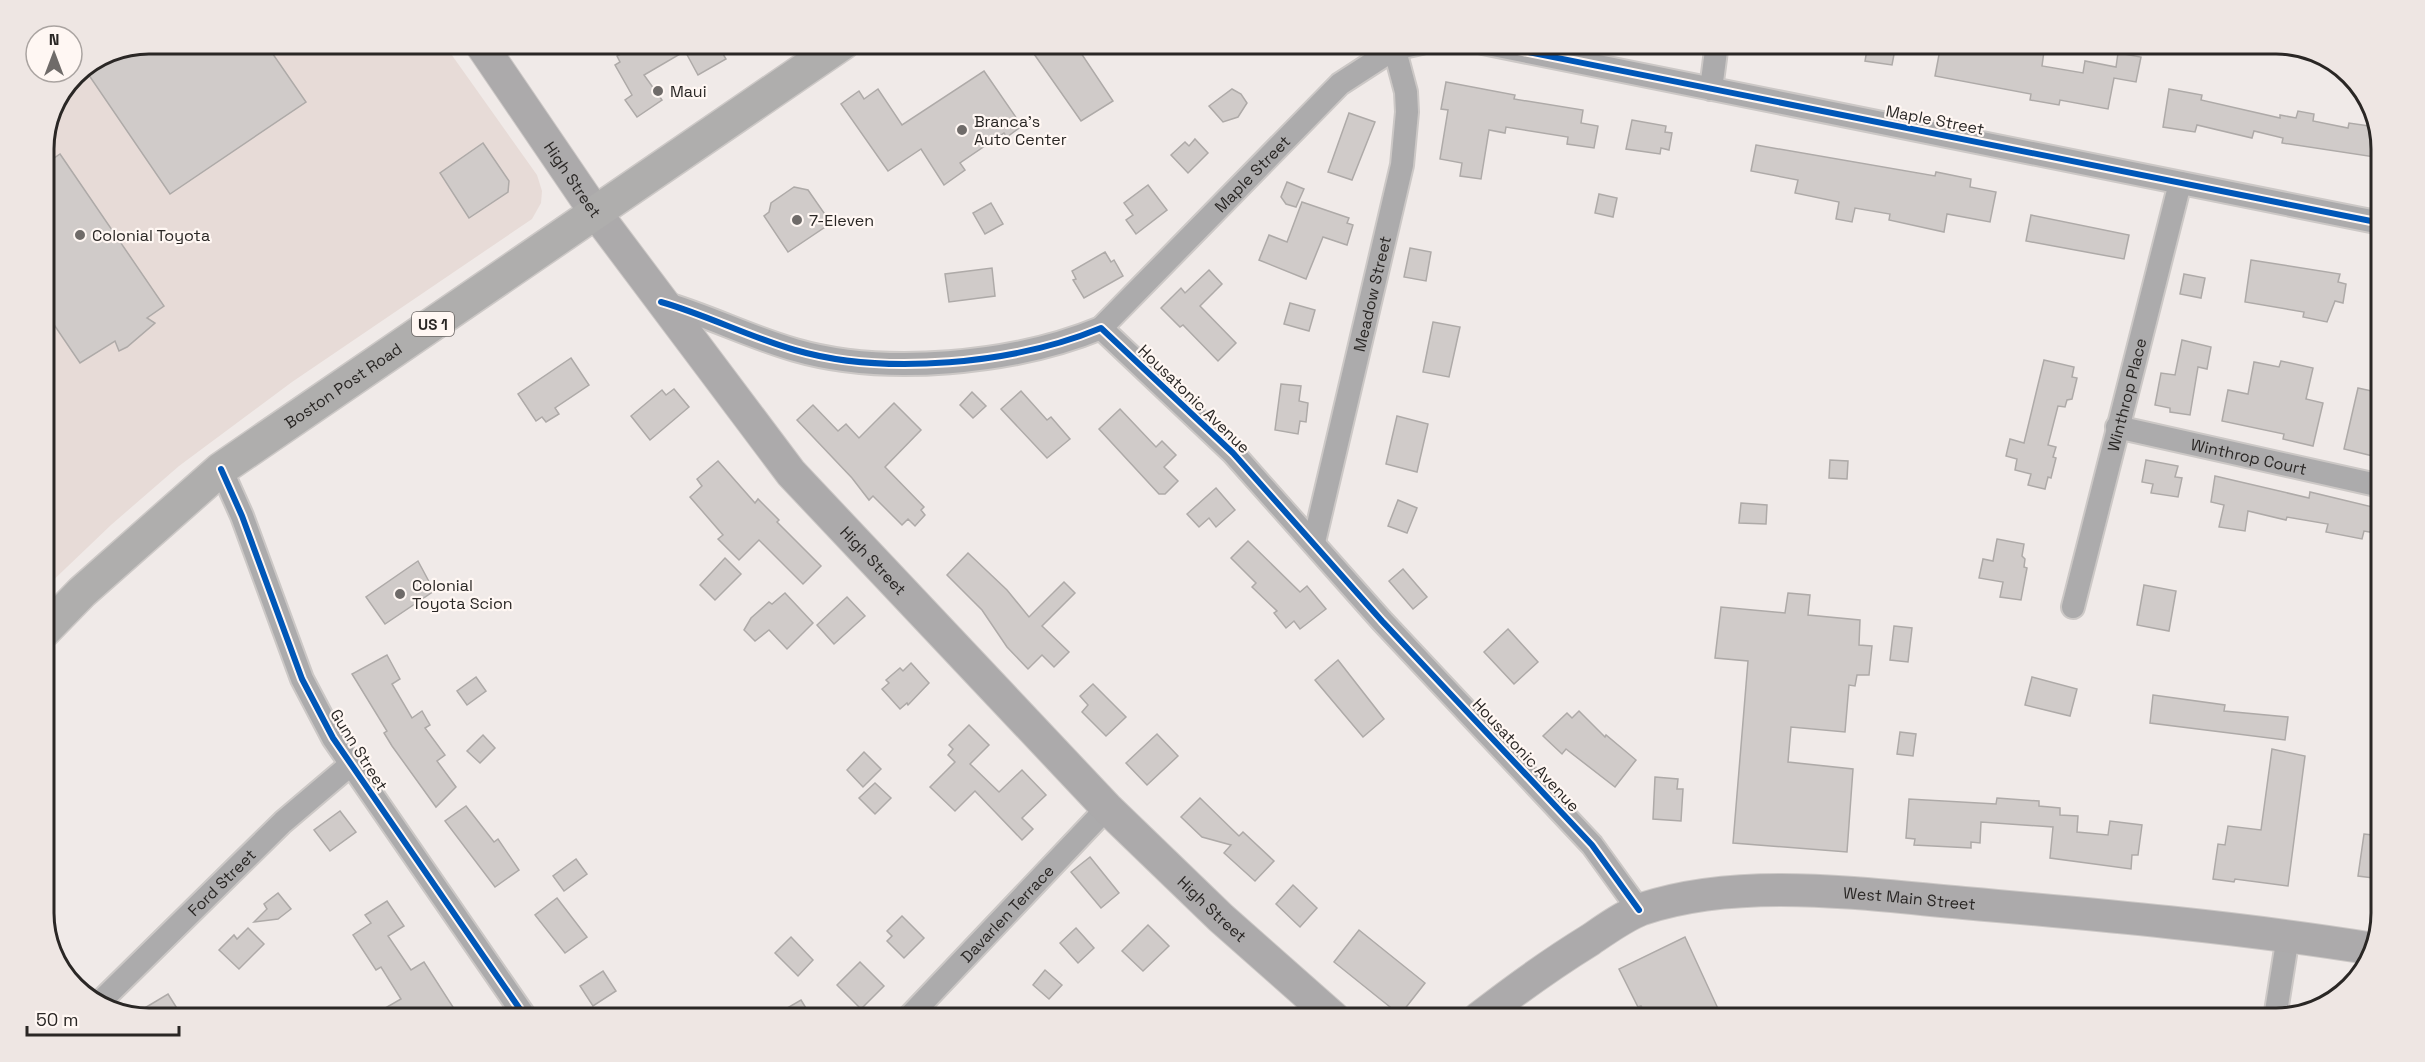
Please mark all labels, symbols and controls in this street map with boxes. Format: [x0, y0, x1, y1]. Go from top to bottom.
north arrow [24, 24, 84, 84]
text: N [49, 29, 59, 50]
place label: Maui [670, 81, 707, 102]
marker: Maui [651, 84, 665, 98]
street label: Maple Street [1884, 100, 1986, 140]
place label: Branca's Auto Center [974, 111, 1067, 150]
marker: Branca's Auto Center [955, 123, 969, 137]
street label: Maple Street [1210, 131, 1295, 217]
street label: High Street [540, 137, 606, 222]
place label: 7-Eleven [809, 210, 874, 231]
marker: 7-Eleven [790, 213, 804, 227]
place label: Colonial Toyota [92, 225, 210, 246]
marker: Colonial Toyota [73, 228, 87, 242]
street label: Meadow Street [1348, 234, 1396, 354]
road number: US 1 [412, 312, 454, 336]
street label: Winthrop Place [2102, 336, 2151, 454]
street label: Boston Post Road [280, 338, 406, 433]
street label: Housatonic Avenue [1134, 340, 1254, 458]
street label: Winthrop Court [2189, 433, 2309, 480]
street label: High Street [836, 521, 911, 599]
place label: Colonial Toyota Scion [412, 575, 513, 614]
marker: Colonial Toyota Scion [393, 587, 407, 601]
street label: Housatonic Avenue [1468, 694, 1584, 816]
street label: Gunn Street [325, 705, 393, 795]
street label: Ford Street [183, 844, 260, 921]
street label: Davarlen Terrace [956, 860, 1058, 967]
street label: High Street [1173, 871, 1251, 946]
street label: West Main Street [1843, 882, 1976, 914]
scale bar [27, 999, 178, 1037]
text: 50 m [36, 1008, 78, 1031]

